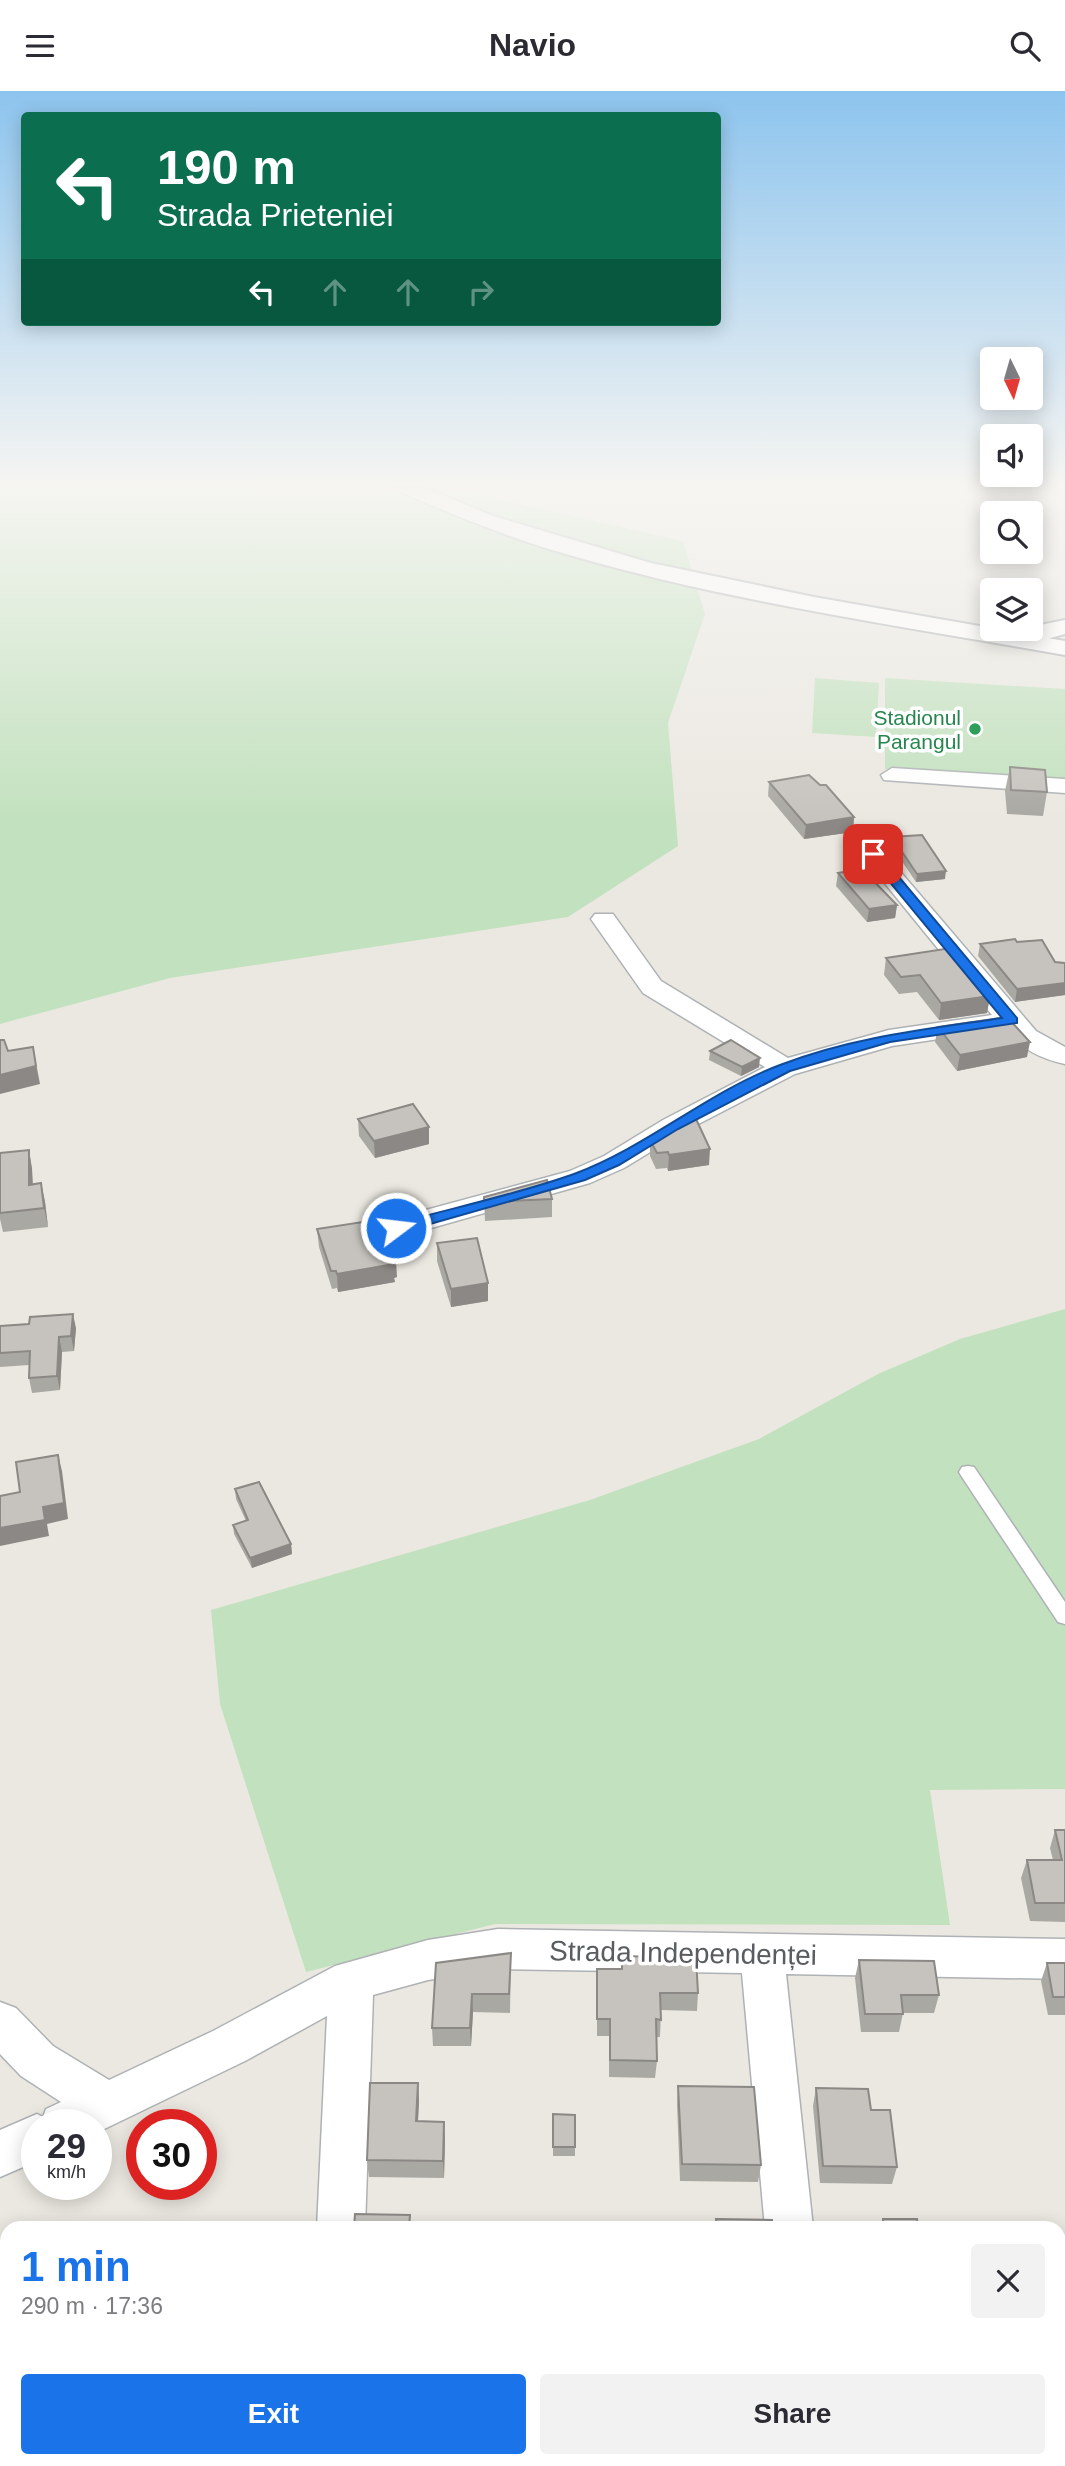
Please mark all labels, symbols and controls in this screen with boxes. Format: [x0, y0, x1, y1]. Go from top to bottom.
icon: menu [21, 27, 59, 65]
text: Navio [489, 27, 576, 63]
icon: search [1006, 27, 1044, 65]
icon: left [42, 140, 133, 231]
text: 190 m [157, 140, 296, 194]
text: Strada Prieteniei [157, 197, 394, 233]
icon: left [243, 273, 281, 311]
icon: ahead [316, 273, 354, 311]
icon: ahead [389, 273, 427, 311]
icon: right [462, 273, 500, 311]
north arrow [980, 347, 1043, 409]
map controls [980, 347, 1043, 641]
button: sound [980, 424, 1043, 487]
button: search [980, 501, 1043, 564]
button: layers [980, 578, 1043, 641]
place label: Stadionul Parangul [873, 706, 961, 753]
marker: Stadionul Parangul [967, 721, 983, 737]
pin [843, 824, 903, 884]
icon: arrive [854, 835, 892, 873]
position arrow [359, 1191, 433, 1265]
street label: Strada Independenței [549, 1935, 817, 1971]
speed limit sign: 30 [126, 2109, 217, 2200]
text: 29 [47, 2126, 86, 2165]
text: km/h [47, 2162, 86, 2182]
text: 1 min [21, 2243, 131, 2290]
button: close [971, 2244, 1045, 2318]
text: 290 m · 17:36 [21, 2293, 163, 2319]
button: Exit [21, 2374, 526, 2454]
button: Share [540, 2374, 1045, 2454]

